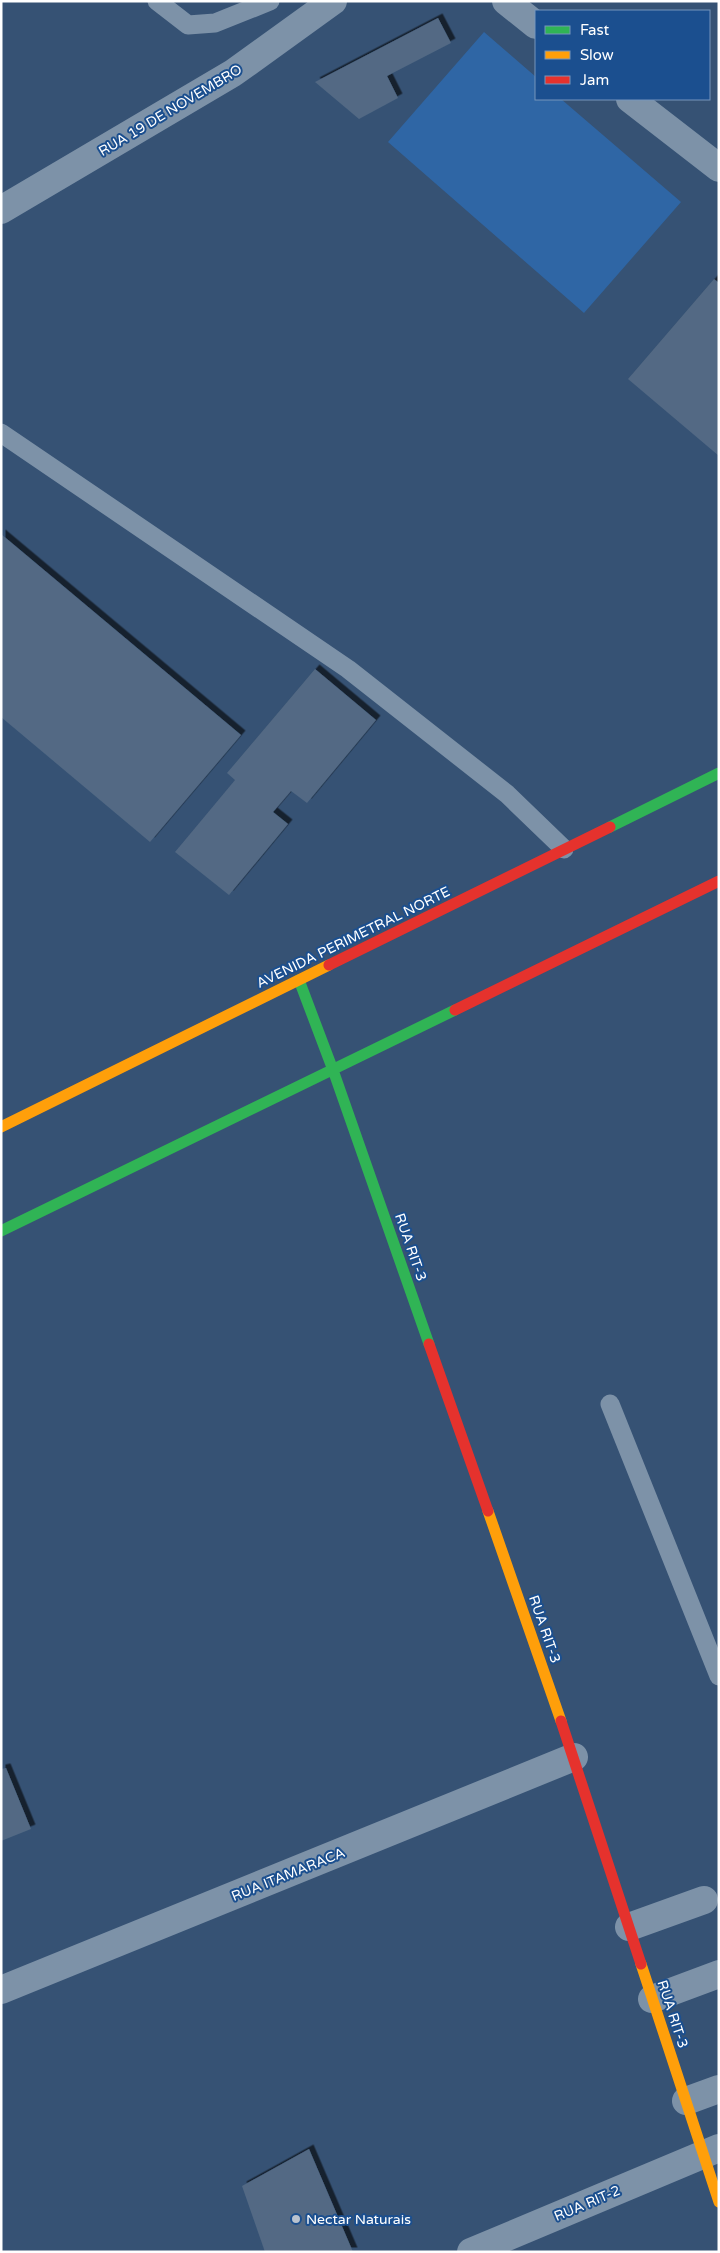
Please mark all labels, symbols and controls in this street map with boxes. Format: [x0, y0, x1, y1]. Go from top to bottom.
legend [535, 10, 710, 100]
text: Fast [580, 21, 610, 39]
text: Slow [580, 46, 614, 64]
street label: RUA 19 DE NOVEMBRO [95, 61, 245, 160]
text: Jam [580, 71, 609, 89]
street label: AVENIDA PERIMETRAL NORTE [254, 883, 453, 992]
street label: RUA RIT-3 [391, 1211, 430, 1283]
street label: RUA RIT-3 [525, 1593, 564, 1665]
street label: RUA ITAMARACA [229, 1844, 347, 1905]
street label: RUA RIT-3 [654, 1978, 691, 2050]
street label: RUA RIT-2 [551, 2182, 623, 2225]
place label: Nectar Naturais [306, 2211, 411, 2228]
marker: Nectar Naturais [290, 2213, 302, 2225]

